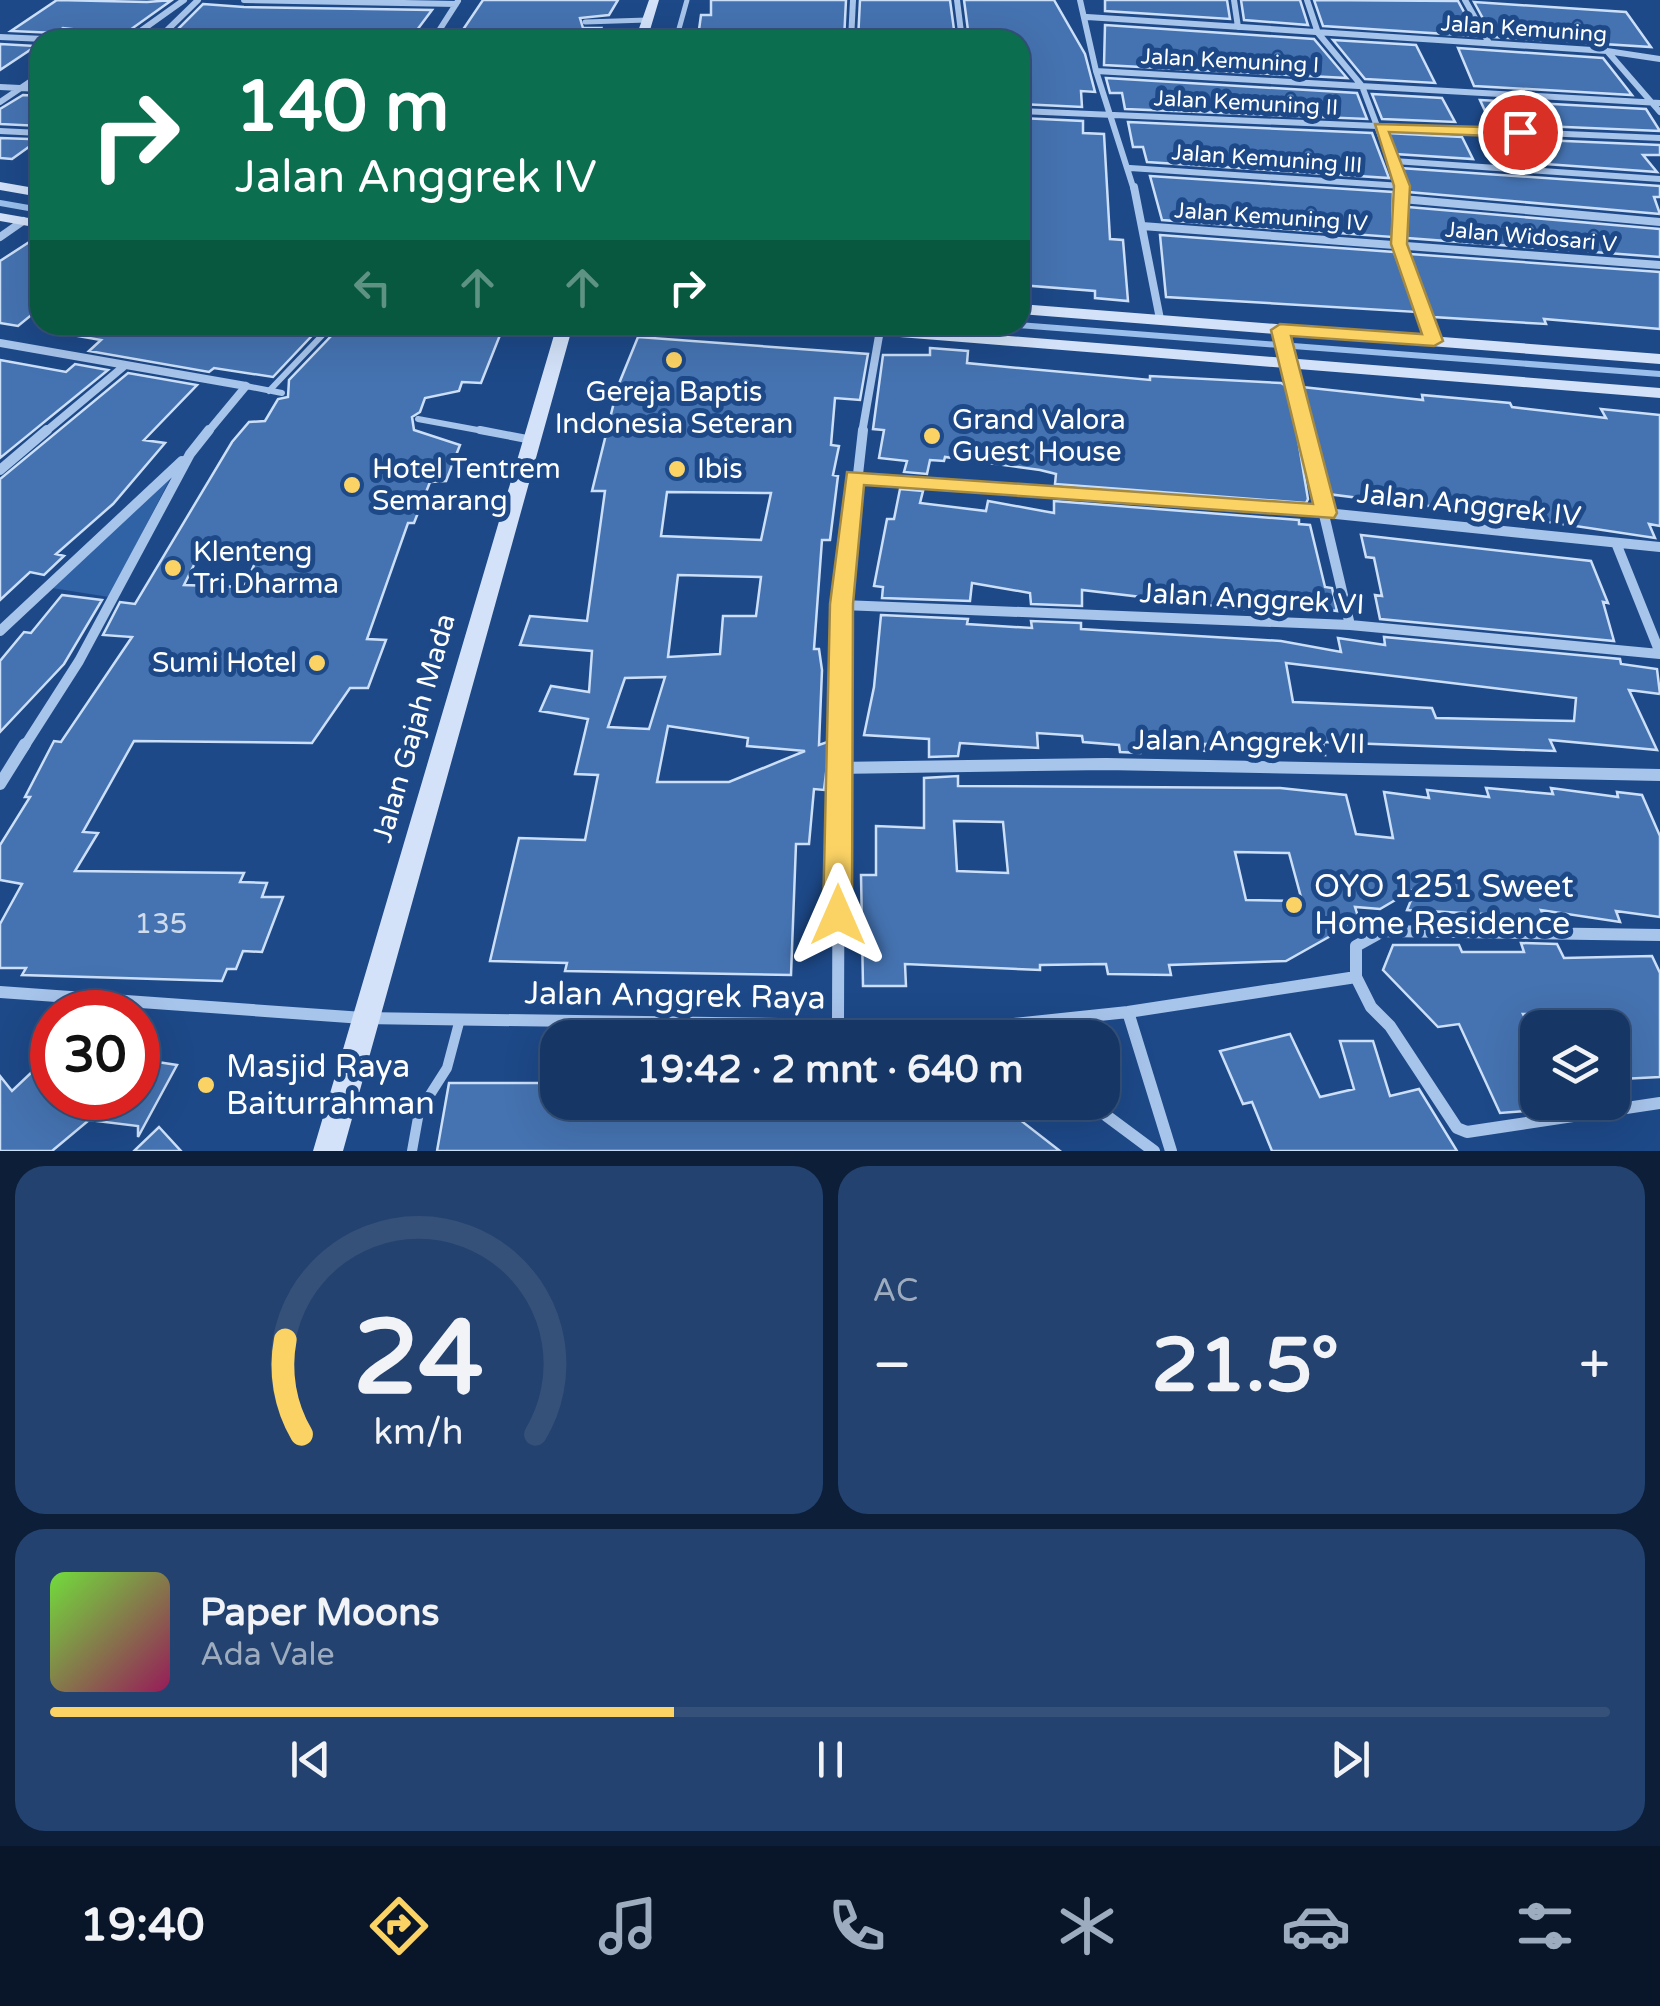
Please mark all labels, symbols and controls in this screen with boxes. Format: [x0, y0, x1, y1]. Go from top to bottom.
street label: Jalan Kemuning [1440, 10, 1608, 48]
street label: Jalan Kemuning I [1140, 43, 1320, 79]
text: 140 m [235, 66, 449, 150]
icon: right [70, 70, 200, 200]
street label: Jalan Kemuning II [1153, 85, 1339, 121]
pin [1478, 90, 1563, 175]
icon: arrive [1493, 105, 1548, 160]
street label: Jalan Kemuning III [1171, 139, 1363, 179]
text: Jalan Anggrek IV [235, 151, 597, 205]
street label: Jalan Kemuning IV [1173, 197, 1369, 237]
street label: Jalan Widosari V [1444, 217, 1618, 257]
icon: left [345, 260, 400, 315]
icon: ahead [450, 260, 505, 315]
icon: ahead [555, 260, 610, 315]
icon: right [660, 260, 715, 315]
marker: Gereja Baptis Indonesia Seteran [663, 349, 685, 371]
place label: Gereja Baptis Indonesia Seteran [555, 375, 793, 441]
place label: Grand Valora Guest House [952, 403, 1126, 469]
marker: Grand Valora Guest House [921, 425, 943, 447]
place label: Hotel Tentrem Semarang [372, 452, 561, 518]
place label: Ibis [697, 452, 743, 486]
marker: Ibis [666, 458, 688, 480]
marker: Hotel Tentrem Semarang [341, 474, 363, 496]
street label: Jalan Anggrek IV [1355, 476, 1583, 534]
place label: Klenteng Tri Dharma [193, 535, 339, 601]
marker: Klenteng Tri Dharma [162, 557, 184, 579]
street label: Jalan Anggrek VI [1139, 576, 1365, 622]
street label: Jalan Gajah Mada [365, 610, 463, 846]
place label: Sumi Hotel [152, 646, 297, 680]
marker: Sumi Hotel [306, 652, 328, 674]
street label: Jalan Anggrek VII [1132, 723, 1366, 761]
position arrow [786, 863, 890, 967]
place label: OYO 1251 Sweet Home Residence [1314, 868, 1574, 943]
marker: OYO 1251 Sweet Home Residence [1283, 894, 1305, 916]
house number: 135 [135, 907, 187, 941]
street label: Jalan Anggrek Raya [524, 974, 826, 1018]
speed limit sign: 30 [30, 990, 160, 1120]
map controls [1520, 1010, 1630, 1120]
button: layers [1520, 1010, 1630, 1120]
text: 19:42 · 2 mnt · 640 m [637, 1047, 1023, 1093]
place label: Masjid Raya Baiturrahman [226, 1048, 435, 1123]
marker: Masjid Raya Baiturrahman [195, 1074, 217, 1096]
text: AC [873, 1272, 918, 1310]
text: 24 [353, 1297, 484, 1422]
text: 21.5° [1152, 1321, 1339, 1411]
text: − [873, 1333, 912, 1399]
text: + [1579, 1333, 1610, 1399]
text: km/h [374, 1411, 464, 1454]
text: Paper Moons [200, 1590, 440, 1636]
text: Ada Vale [200, 1636, 335, 1674]
icon: previous [283, 1732, 338, 1787]
icon: pause [803, 1732, 858, 1787]
icon: next [1323, 1732, 1378, 1787]
icon: directions [364, 1891, 434, 1961]
icon: music [593, 1891, 663, 1961]
icon: phone [822, 1891, 892, 1961]
icon: climate [1052, 1891, 1122, 1961]
icon: car [1281, 1891, 1351, 1961]
icon: filters [1510, 1891, 1580, 1961]
text: 19:40 [80, 1899, 204, 1953]

